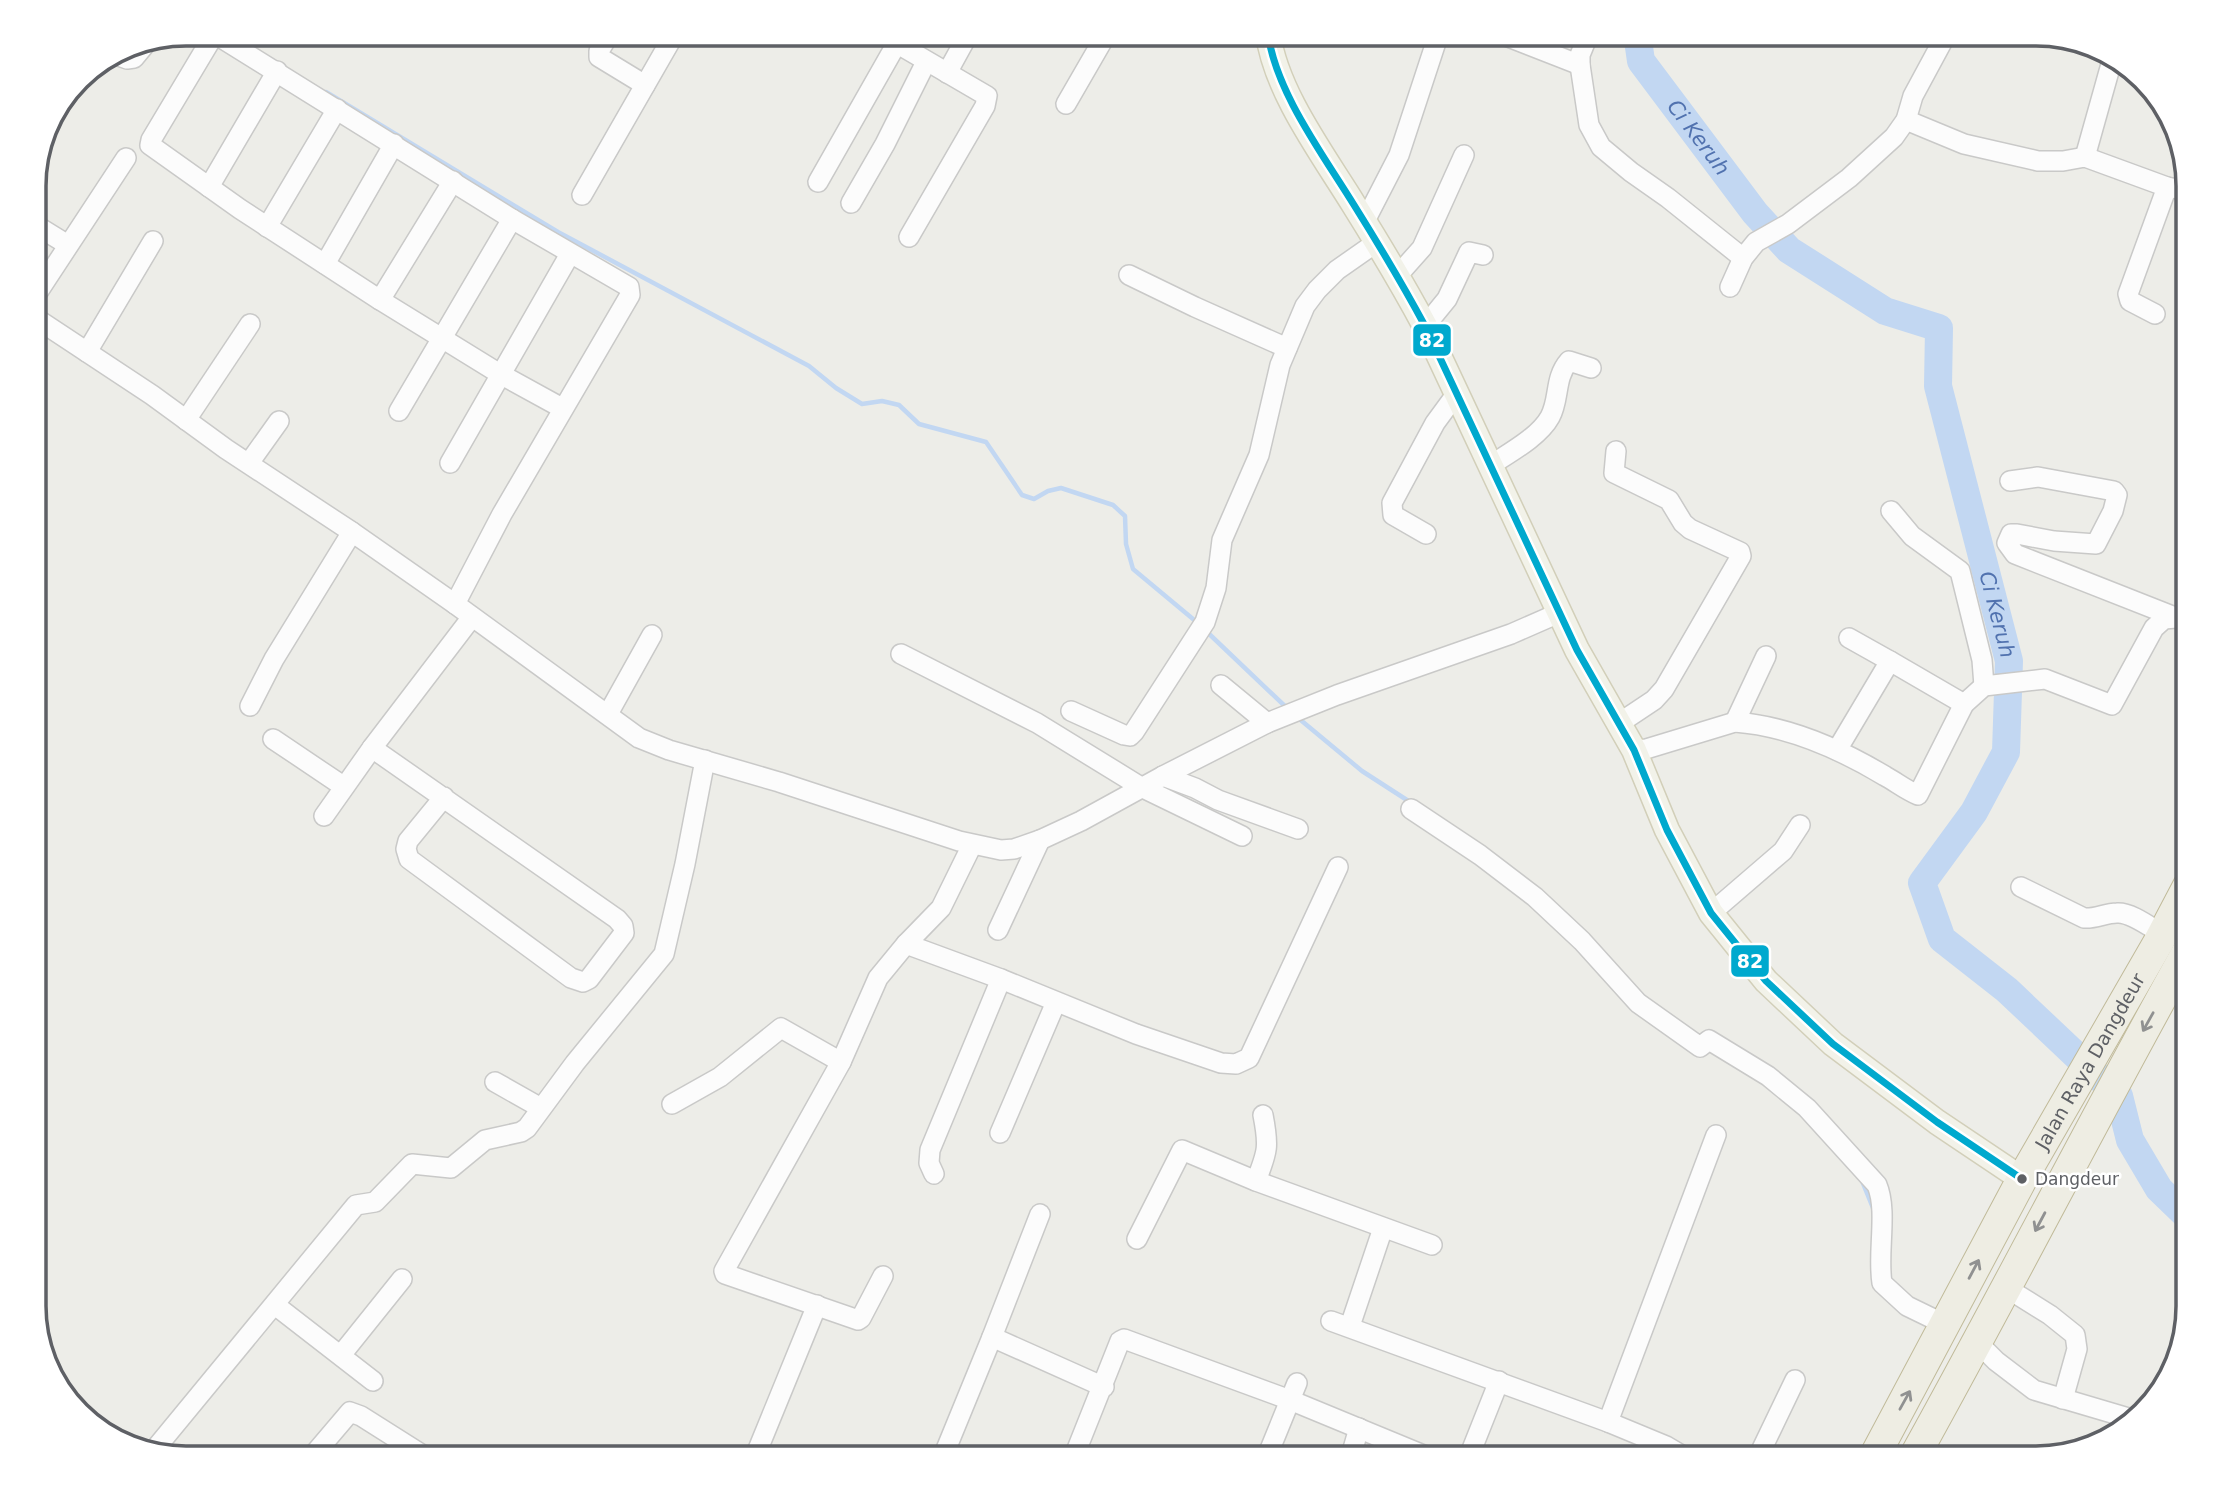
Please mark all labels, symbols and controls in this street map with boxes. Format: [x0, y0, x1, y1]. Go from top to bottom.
water label: Ci Keruh [1662, 95, 1735, 180]
line badge: 82 [1412, 323, 1452, 357]
text: 82 [1419, 329, 1445, 351]
water label: Ci Keruh [1974, 569, 2020, 660]
line badge: 82 [1730, 944, 1770, 978]
text: 82 [1737, 950, 1763, 972]
street label: Jalan Raya Dangdeur [2030, 969, 2149, 1154]
one-way arrow [2141, 1012, 2155, 1032]
place label: Dangdeur [2035, 1169, 2119, 1189]
marker: Dangdeur [2015, 1172, 2029, 1186]
one-way arrow [2033, 1211, 2046, 1232]
one-way arrow [1967, 1259, 1981, 1280]
one-way arrow [1899, 1390, 1913, 1410]

